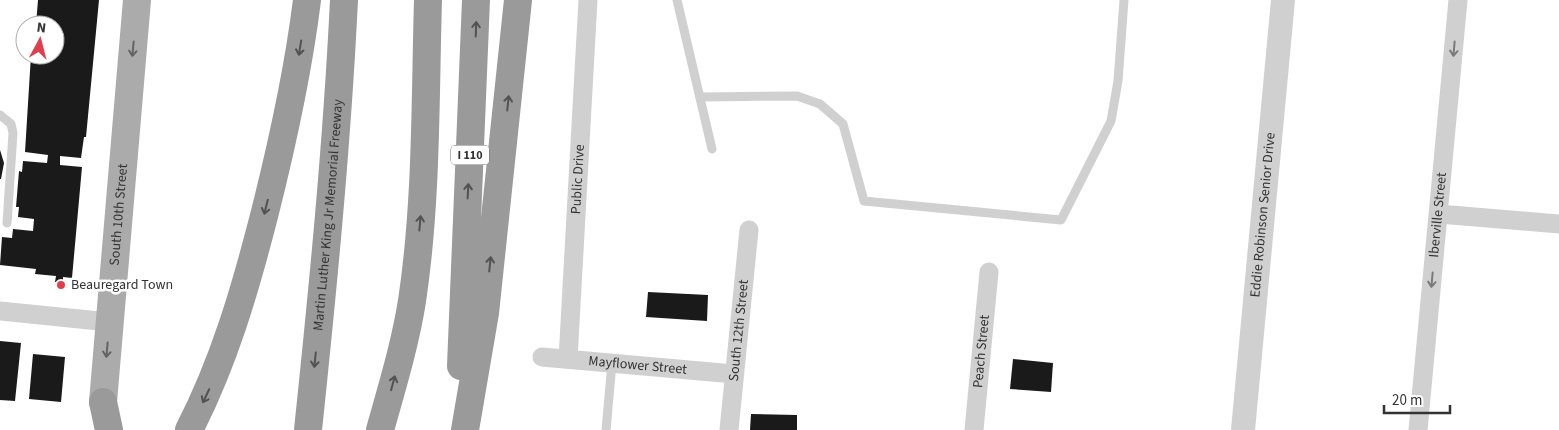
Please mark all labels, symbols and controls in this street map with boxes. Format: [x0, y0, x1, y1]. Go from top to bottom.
north arrow [15, 15, 65, 65]
text: N [36, 18, 47, 39]
one-way arrow [471, 21, 480, 37]
one-way arrow [128, 40, 138, 56]
one-way arrow [294, 40, 304, 56]
one-way arrow [1449, 40, 1458, 56]
one-way arrow [503, 95, 513, 111]
street label: Martin Luther King Jr Memorial Freeway [308, 98, 348, 332]
street label: Eddie Robinson Senior Drive [1245, 132, 1281, 298]
street label: Public Drive [566, 144, 590, 215]
road number: I 110 [451, 146, 489, 164]
street label: South 10th Street [105, 163, 133, 266]
street label: Iberville Street [1424, 171, 1452, 258]
one-way arrow [464, 183, 473, 199]
one-way arrow [261, 199, 271, 215]
one-way arrow [415, 216, 425, 232]
one-way arrow [485, 257, 495, 273]
one-way arrow [1427, 272, 1437, 288]
place label: Beauregard Town [71, 275, 173, 295]
street label: South 12th Street [724, 278, 754, 382]
marker: Beauregard Town [55, 279, 67, 291]
street label: Peach Street [968, 314, 995, 389]
one-way arrow [102, 342, 112, 358]
street label: Mayflower Street [588, 351, 688, 380]
one-way arrow [310, 352, 320, 368]
one-way arrow [389, 376, 398, 392]
scale bar [1384, 382, 1450, 414]
one-way arrow [201, 388, 210, 403]
text: 20 m [1392, 390, 1422, 411]

